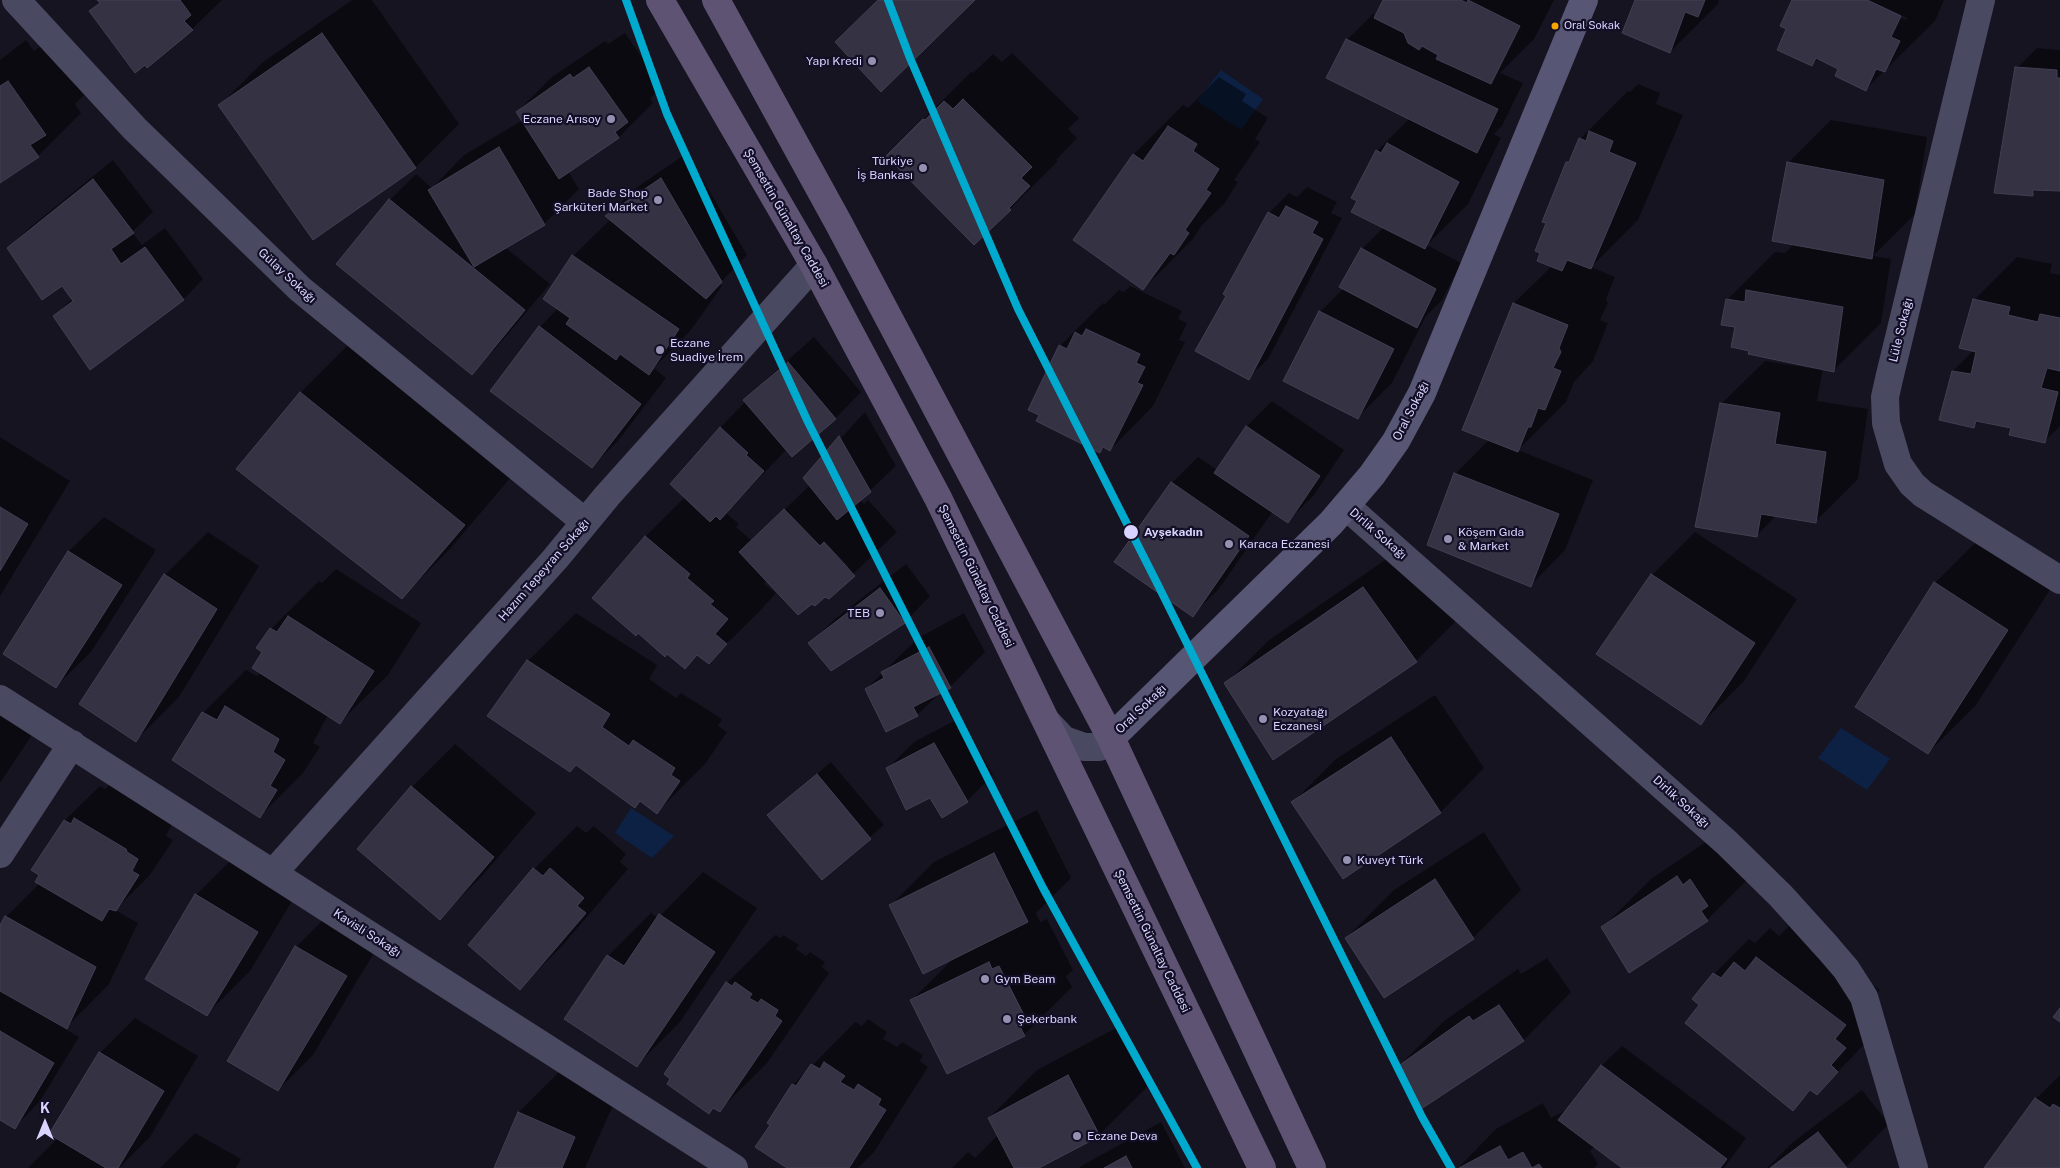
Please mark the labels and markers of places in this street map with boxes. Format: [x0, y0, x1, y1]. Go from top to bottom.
place label: Oral Sokak [1564, 19, 1620, 33]
marker: Oral Sokak [1550, 21, 1560, 31]
place label: Yapı Kredi [806, 54, 862, 68]
marker: Yapı Kredi [866, 55, 878, 67]
place label: Eczane Arısoy [523, 112, 601, 126]
marker: Eczane Arısoy [605, 113, 617, 125]
place label: Türkiye İş Bankası [857, 154, 913, 182]
marker: Türkiye İş Bankası [917, 162, 929, 174]
place label: Bade Shop Şarküteri Market [554, 186, 648, 214]
marker: Bade Shop Şarküteri Market [652, 194, 664, 206]
place label: Eczane Suadiye İrem [670, 336, 743, 364]
marker: Eczane Suadiye İrem [654, 344, 666, 356]
marker: Ayşekadın [1122, 523, 1140, 541]
place label: Ayşekadın [1144, 525, 1203, 539]
place label: Köşem Gıda & Market [1458, 525, 1524, 553]
marker: Köşem Gıda & Market [1442, 533, 1454, 545]
place label: Karaca Eczanesi [1239, 537, 1330, 551]
marker: Karaca Eczanesi [1223, 538, 1235, 550]
place label: TEB [847, 606, 870, 620]
marker: TEB [874, 607, 886, 619]
place label: Kozyatağı Eczanesi [1273, 705, 1327, 733]
marker: Kozyatağı Eczanesi [1257, 713, 1269, 725]
place label: Kuveyt Türk [1357, 853, 1423, 867]
marker: Kuveyt Türk [1341, 854, 1353, 866]
place label: Gym Beam [995, 972, 1055, 986]
marker: Gym Beam [979, 973, 991, 985]
place label: Şekerbank [1017, 1012, 1077, 1026]
marker: Şekerbank [1001, 1013, 1013, 1025]
place label: Eczane Deva [1087, 1129, 1157, 1143]
marker: Eczane Deva [1071, 1130, 1083, 1142]

